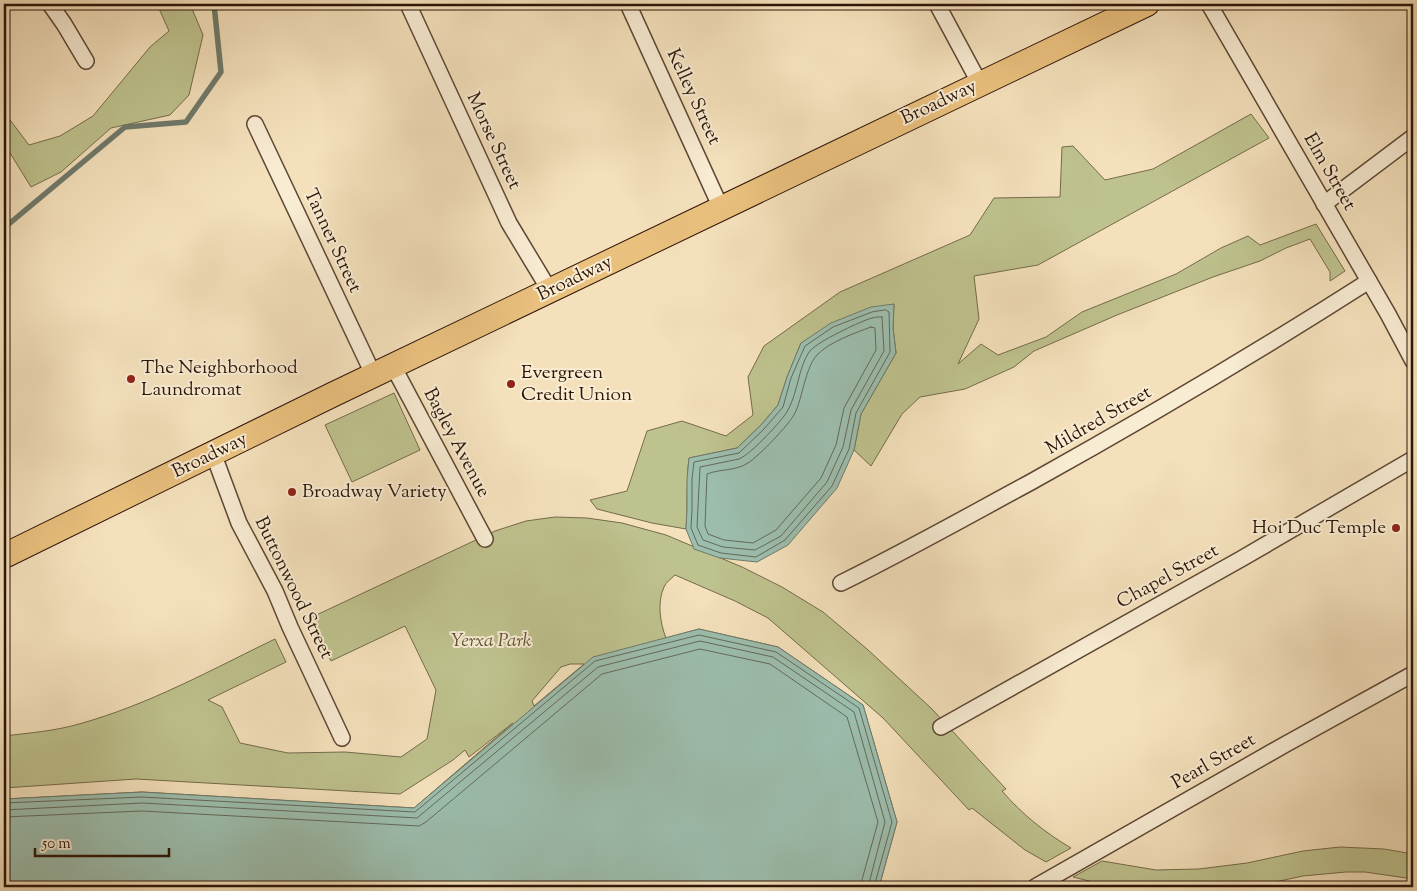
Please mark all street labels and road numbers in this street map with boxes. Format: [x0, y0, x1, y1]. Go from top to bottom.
street label: Kelley Street [659, 45, 727, 150]
street label: Broadway [897, 73, 982, 132]
street label: Morse Street [459, 88, 527, 194]
street label: Elm Street [1296, 128, 1362, 216]
street label: Tanner Street [296, 185, 368, 298]
street label: Broadway [533, 249, 618, 309]
street label: Mildred Street [1041, 379, 1157, 462]
street label: Bagley Avenue [416, 384, 496, 503]
street label: Broadway [168, 426, 253, 486]
street label: Buttonwood Street [247, 512, 339, 664]
street label: Chapel Street [1112, 538, 1224, 616]
street label: Pearl Street [1167, 727, 1261, 797]

